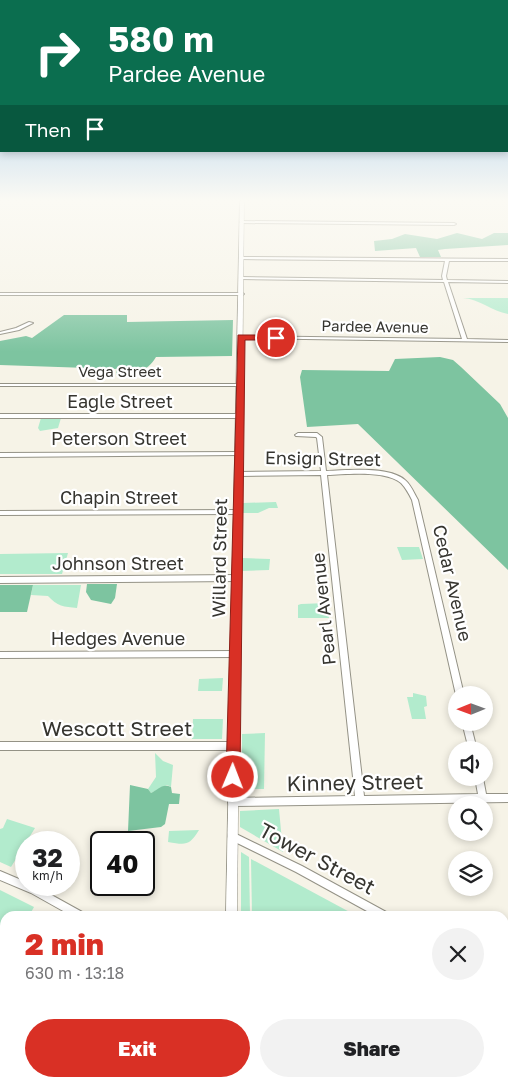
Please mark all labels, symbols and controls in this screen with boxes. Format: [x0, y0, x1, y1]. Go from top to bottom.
text: 580 m [108, 18, 214, 60]
icon: right [25, 20, 90, 85]
text: Pardee Avenue [108, 60, 265, 87]
icon: arrive [81, 115, 109, 143]
text: Then [25, 118, 71, 141]
street label: Pardee Avenue [321, 316, 429, 336]
pin [255, 317, 297, 359]
icon: arrive [262, 324, 290, 352]
street label: Vega Street [78, 362, 162, 380]
street label: Eagle Street [67, 390, 173, 412]
street label: Peterson Street [51, 427, 187, 449]
street label: Ensign Street [265, 446, 381, 470]
street label: Chapin Street [60, 486, 178, 508]
street label: Willard Street [207, 498, 231, 618]
street label: Cedar Avenue [429, 522, 477, 643]
street label: Johnson Street [52, 552, 184, 574]
street label: Pearl Avenue [306, 552, 340, 666]
street label: Hedges Avenue [51, 627, 185, 649]
north arrow [448, 686, 492, 731]
map controls [448, 686, 493, 896]
street label: Wescott Street [42, 715, 192, 741]
button: sound [448, 741, 493, 786]
position arrow [206, 750, 258, 802]
street label: Kinney Street [286, 768, 424, 796]
button: search [448, 796, 493, 841]
street label: Tower Street [255, 817, 380, 900]
speed limit sign: 40 [90, 831, 155, 896]
text: 32 [32, 842, 63, 873]
button: layers [448, 851, 493, 896]
text: km/h [32, 868, 63, 883]
text: 2 min [25, 926, 104, 962]
button: close [432, 928, 484, 980]
text: 630 m · 13:18 [25, 963, 124, 983]
button: Exit [25, 1019, 250, 1077]
button: Share [260, 1019, 484, 1077]

